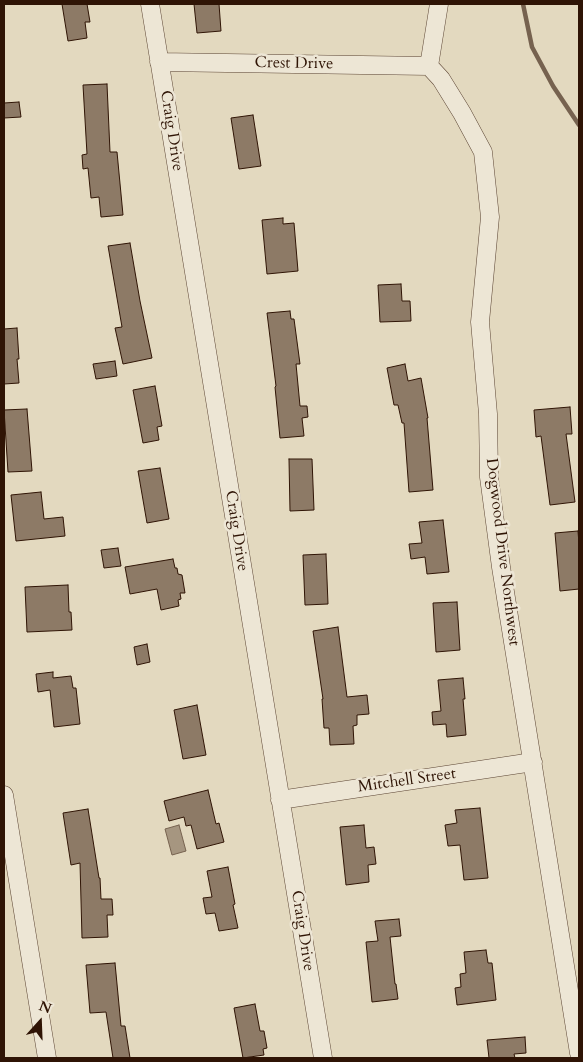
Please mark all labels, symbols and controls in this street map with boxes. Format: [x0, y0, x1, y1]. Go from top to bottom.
street label: Crest Drive [254, 54, 334, 74]
street label: Craig Drive [155, 89, 187, 173]
street label: Dogwood Drive Northwest [481, 457, 523, 647]
street label: Craig Drive [220, 489, 252, 573]
street label: Mitchell Street [357, 765, 457, 797]
street label: Craig Drive [286, 889, 318, 973]
text: N [36, 996, 54, 1018]
north arrow [15, 997, 65, 1047]

